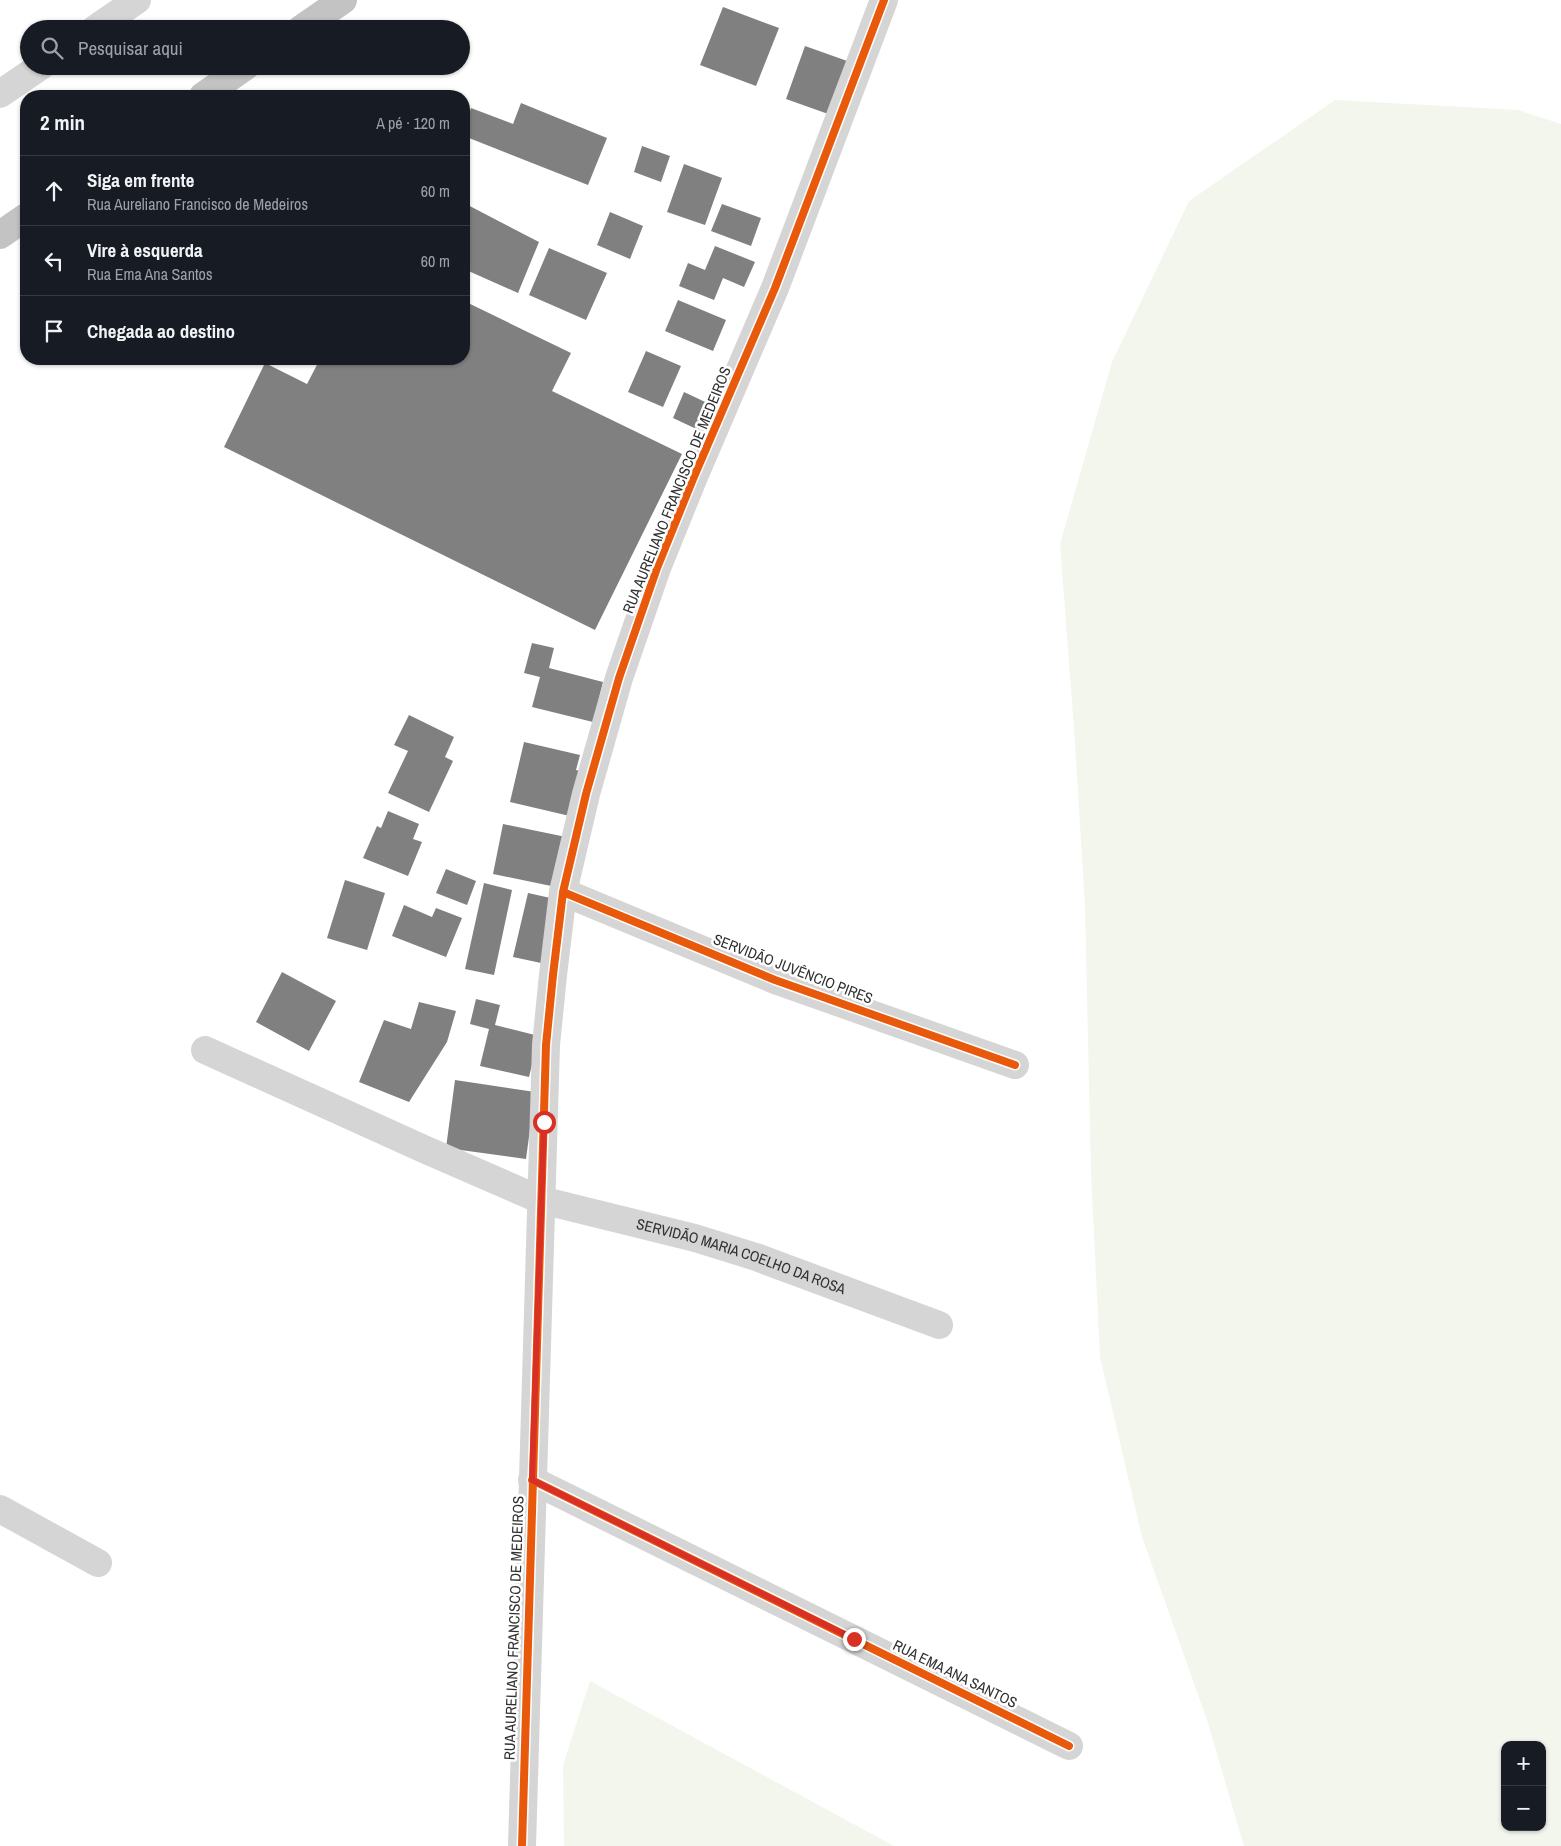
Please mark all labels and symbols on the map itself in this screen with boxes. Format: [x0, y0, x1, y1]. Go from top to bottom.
street label: RUA AURELIANO FRANCISCO DE MEDEIROS [617, 363, 736, 616]
street label: SERVIDÃO JUVÊNCIO PIRES [710, 928, 876, 1009]
route start [533, 1111, 556, 1134]
street label: SERVIDÃO MARIA COELHO DA ROSA [634, 1213, 850, 1300]
street label: RUA AURELIANO FRANCISCO DE MEDEIROS [498, 1495, 529, 1761]
route end [843, 1628, 866, 1651]
street label: RUA EMA ANA SANTOS [890, 1634, 1021, 1713]

